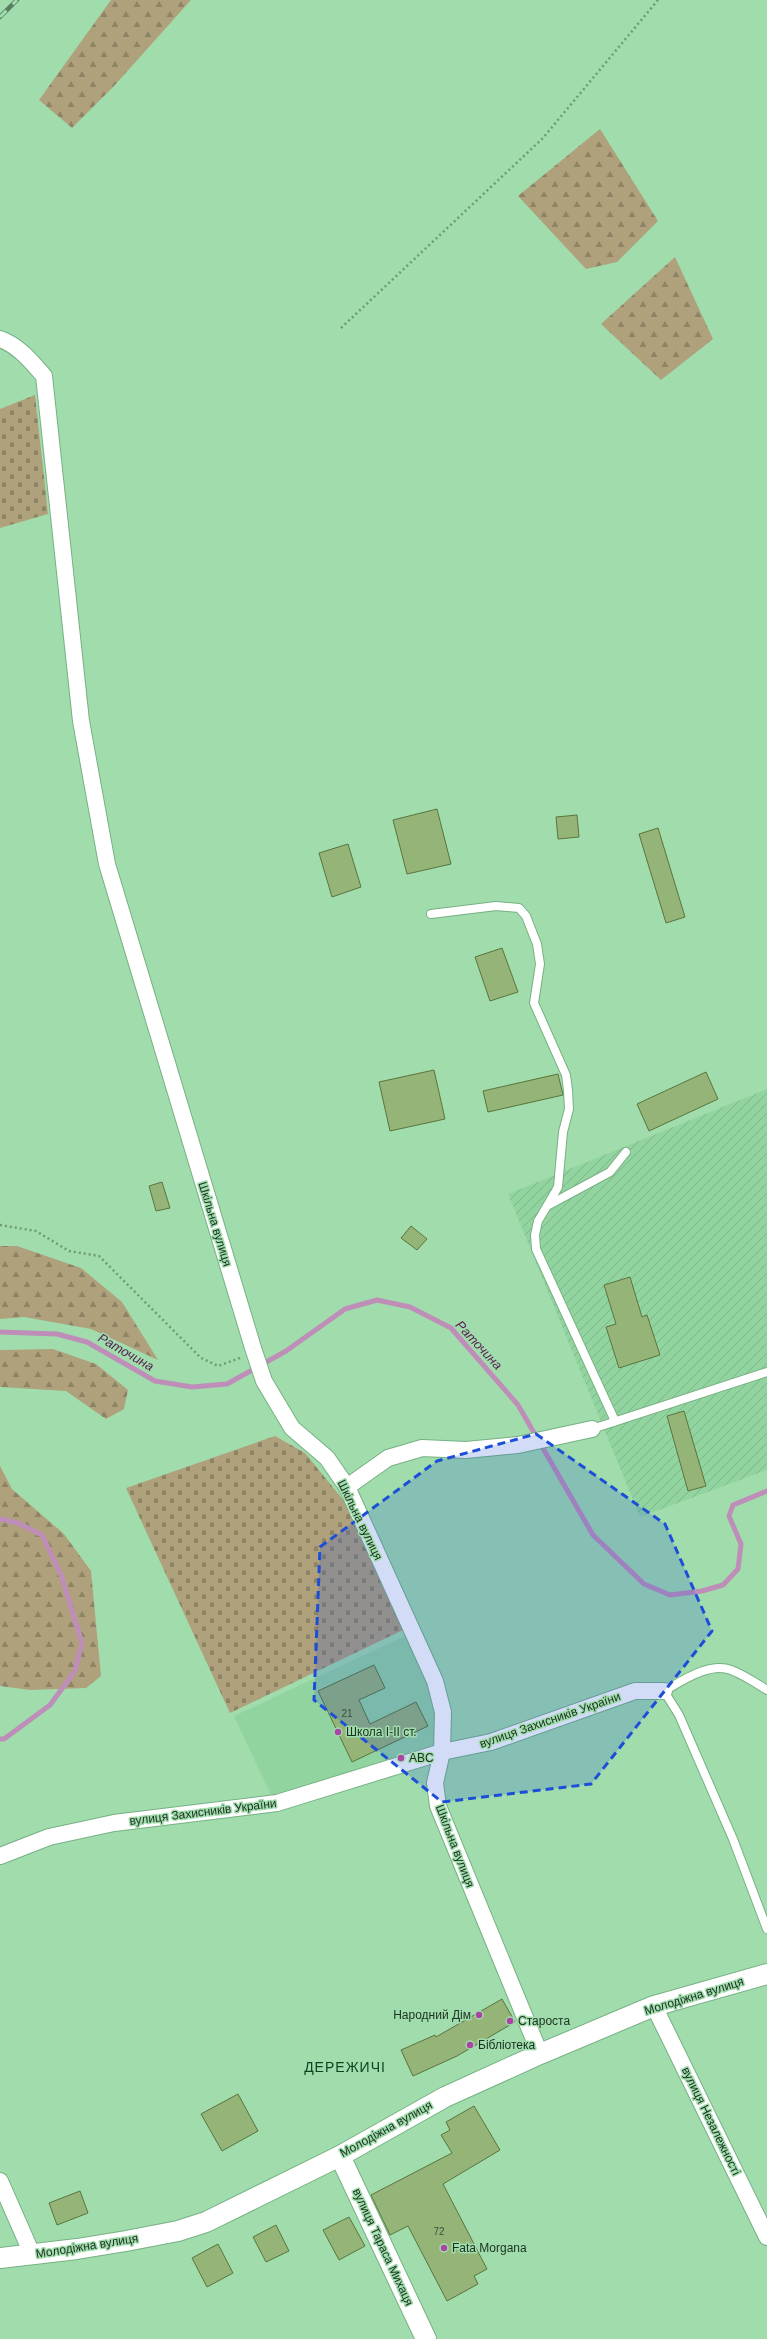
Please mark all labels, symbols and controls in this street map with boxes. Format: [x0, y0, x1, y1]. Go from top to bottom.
street label: Шкільна вулиця [195, 1180, 235, 1268]
water label: Раточина [453, 1317, 505, 1373]
water label: Раточина [96, 1330, 156, 1374]
street label: Шкільна вулиця [334, 1478, 386, 1562]
street label: вулиця Захисників України [478, 1689, 622, 1751]
house number: 21 [341, 1708, 353, 1719]
place label: Школа І-ІІ ст. [346, 1725, 417, 1739]
marker: Школа І-ІІ ст. [333, 1727, 343, 1737]
place label: ABC [409, 1751, 434, 1765]
marker: ABC [396, 1753, 406, 1763]
street label: вулиця Захисників України [129, 1796, 277, 1828]
street label: Шкільна вулиця [433, 1803, 477, 1889]
street label: Молодіжна вулиця [643, 1974, 745, 2018]
place label: Народний Дім [393, 2008, 471, 2022]
marker: Народний Дім [474, 2010, 484, 2020]
place label: Староста [518, 2014, 570, 2028]
marker: Староста [505, 2016, 515, 2026]
place label: Бібліотека [478, 2038, 536, 2052]
marker: Бібліотека [465, 2040, 475, 2050]
district label: ДЕРЕЖИЧІ [304, 2059, 386, 2075]
street label: вулиця Незалежності [679, 2065, 743, 2177]
street label: Молодіжна вулиця [337, 2098, 435, 2160]
street label: вулиця Тараса Михаця [350, 2186, 416, 2308]
house number: 72 [433, 2226, 445, 2237]
street label: Молодіжна вулиця [35, 2231, 139, 2261]
place label: Fata Morgana [452, 2241, 527, 2255]
marker: Fata Morgana [439, 2243, 449, 2253]

